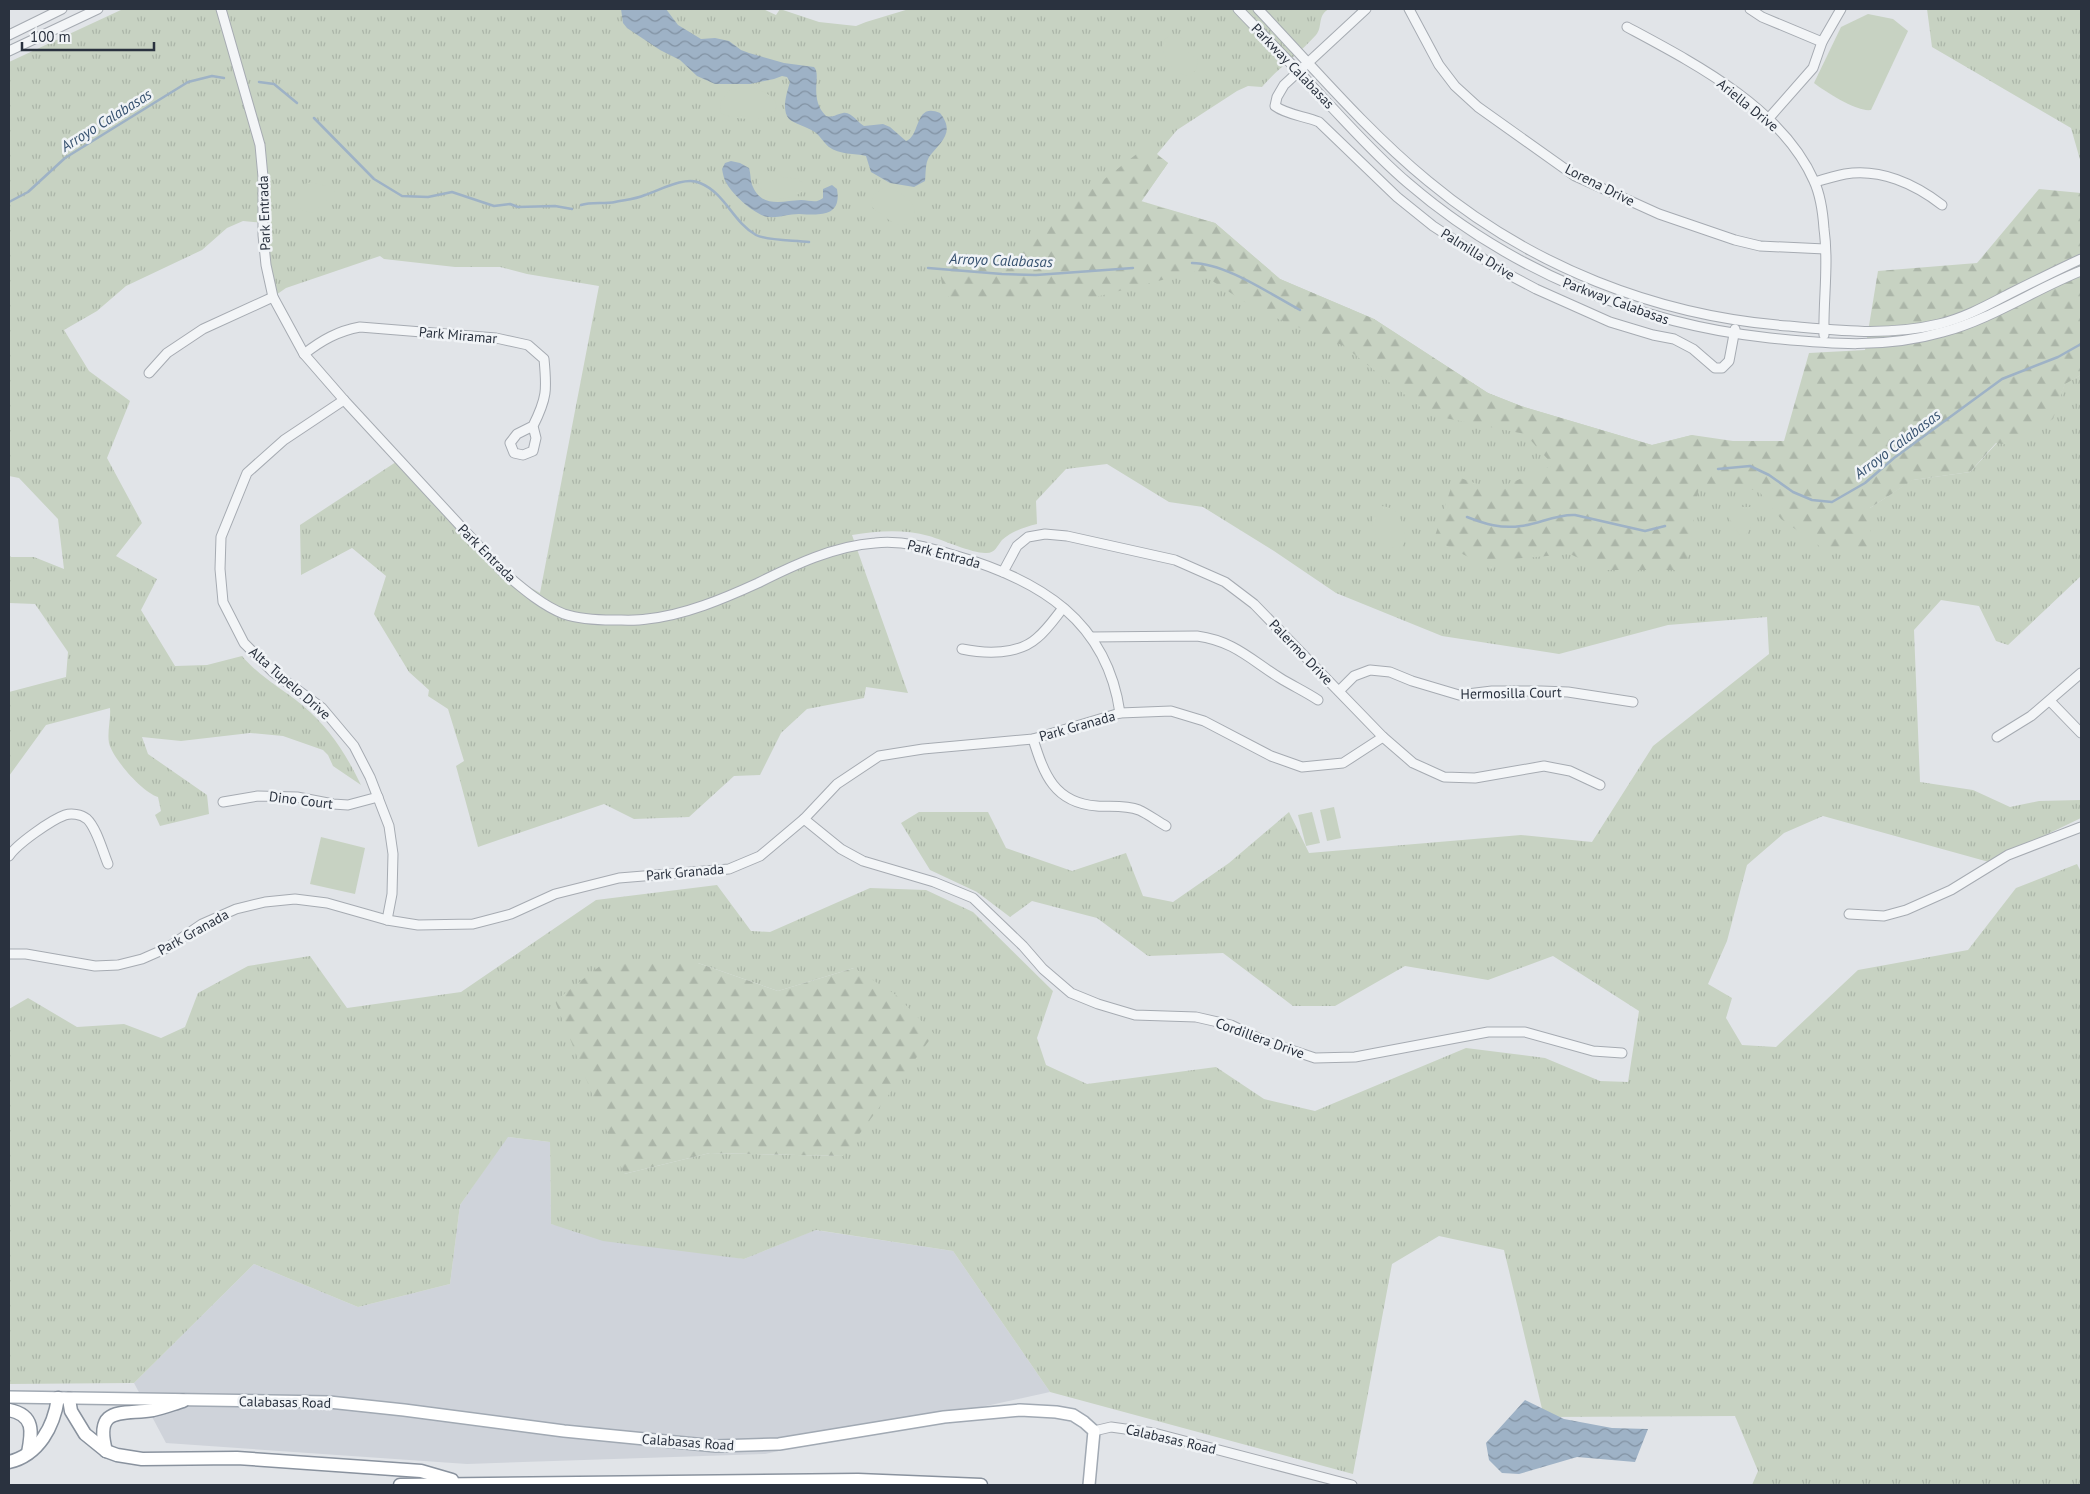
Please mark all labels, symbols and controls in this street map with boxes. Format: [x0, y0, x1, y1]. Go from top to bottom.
scale bar [22, 20, 155, 52]
street label: Parkway Calabasas [1248, 20, 1338, 113]
text: 100 m [30, 27, 71, 46]
street label: Ariella Drive [1714, 75, 1782, 135]
water label: Arroyo Calabasas [56, 84, 155, 156]
street label: Lorena Drive [1562, 160, 1638, 210]
street label: Park Entrada [254, 175, 274, 251]
street label: Palmilla Drive [1438, 224, 1518, 284]
water label: Arroyo Calabasas [948, 249, 1053, 271]
street label: Parkway Calabasas [1560, 273, 1672, 329]
street label: Park Miramar [418, 323, 498, 347]
water label: Arroyo Calabasas [1849, 405, 1944, 483]
street label: Park Entrada [454, 520, 520, 586]
street label: Park Entrada [905, 536, 983, 572]
street label: Palermo Drive [1265, 615, 1337, 689]
street label: Alta Tupelo Drive [245, 643, 335, 723]
street label: Hermosilla Court [1460, 683, 1562, 703]
street label: Park Granada [1037, 707, 1117, 745]
street label: Dino Court [268, 787, 334, 813]
street label: Park Granada [645, 860, 725, 884]
street label: Park Granada [154, 905, 232, 959]
street label: Cordillera Drive [1213, 1014, 1307, 1062]
street label: Calabasas Road [239, 1392, 331, 1412]
street label: Calabasas Road [1124, 1420, 1218, 1458]
street label: Calabasas Road [641, 1430, 735, 1454]

